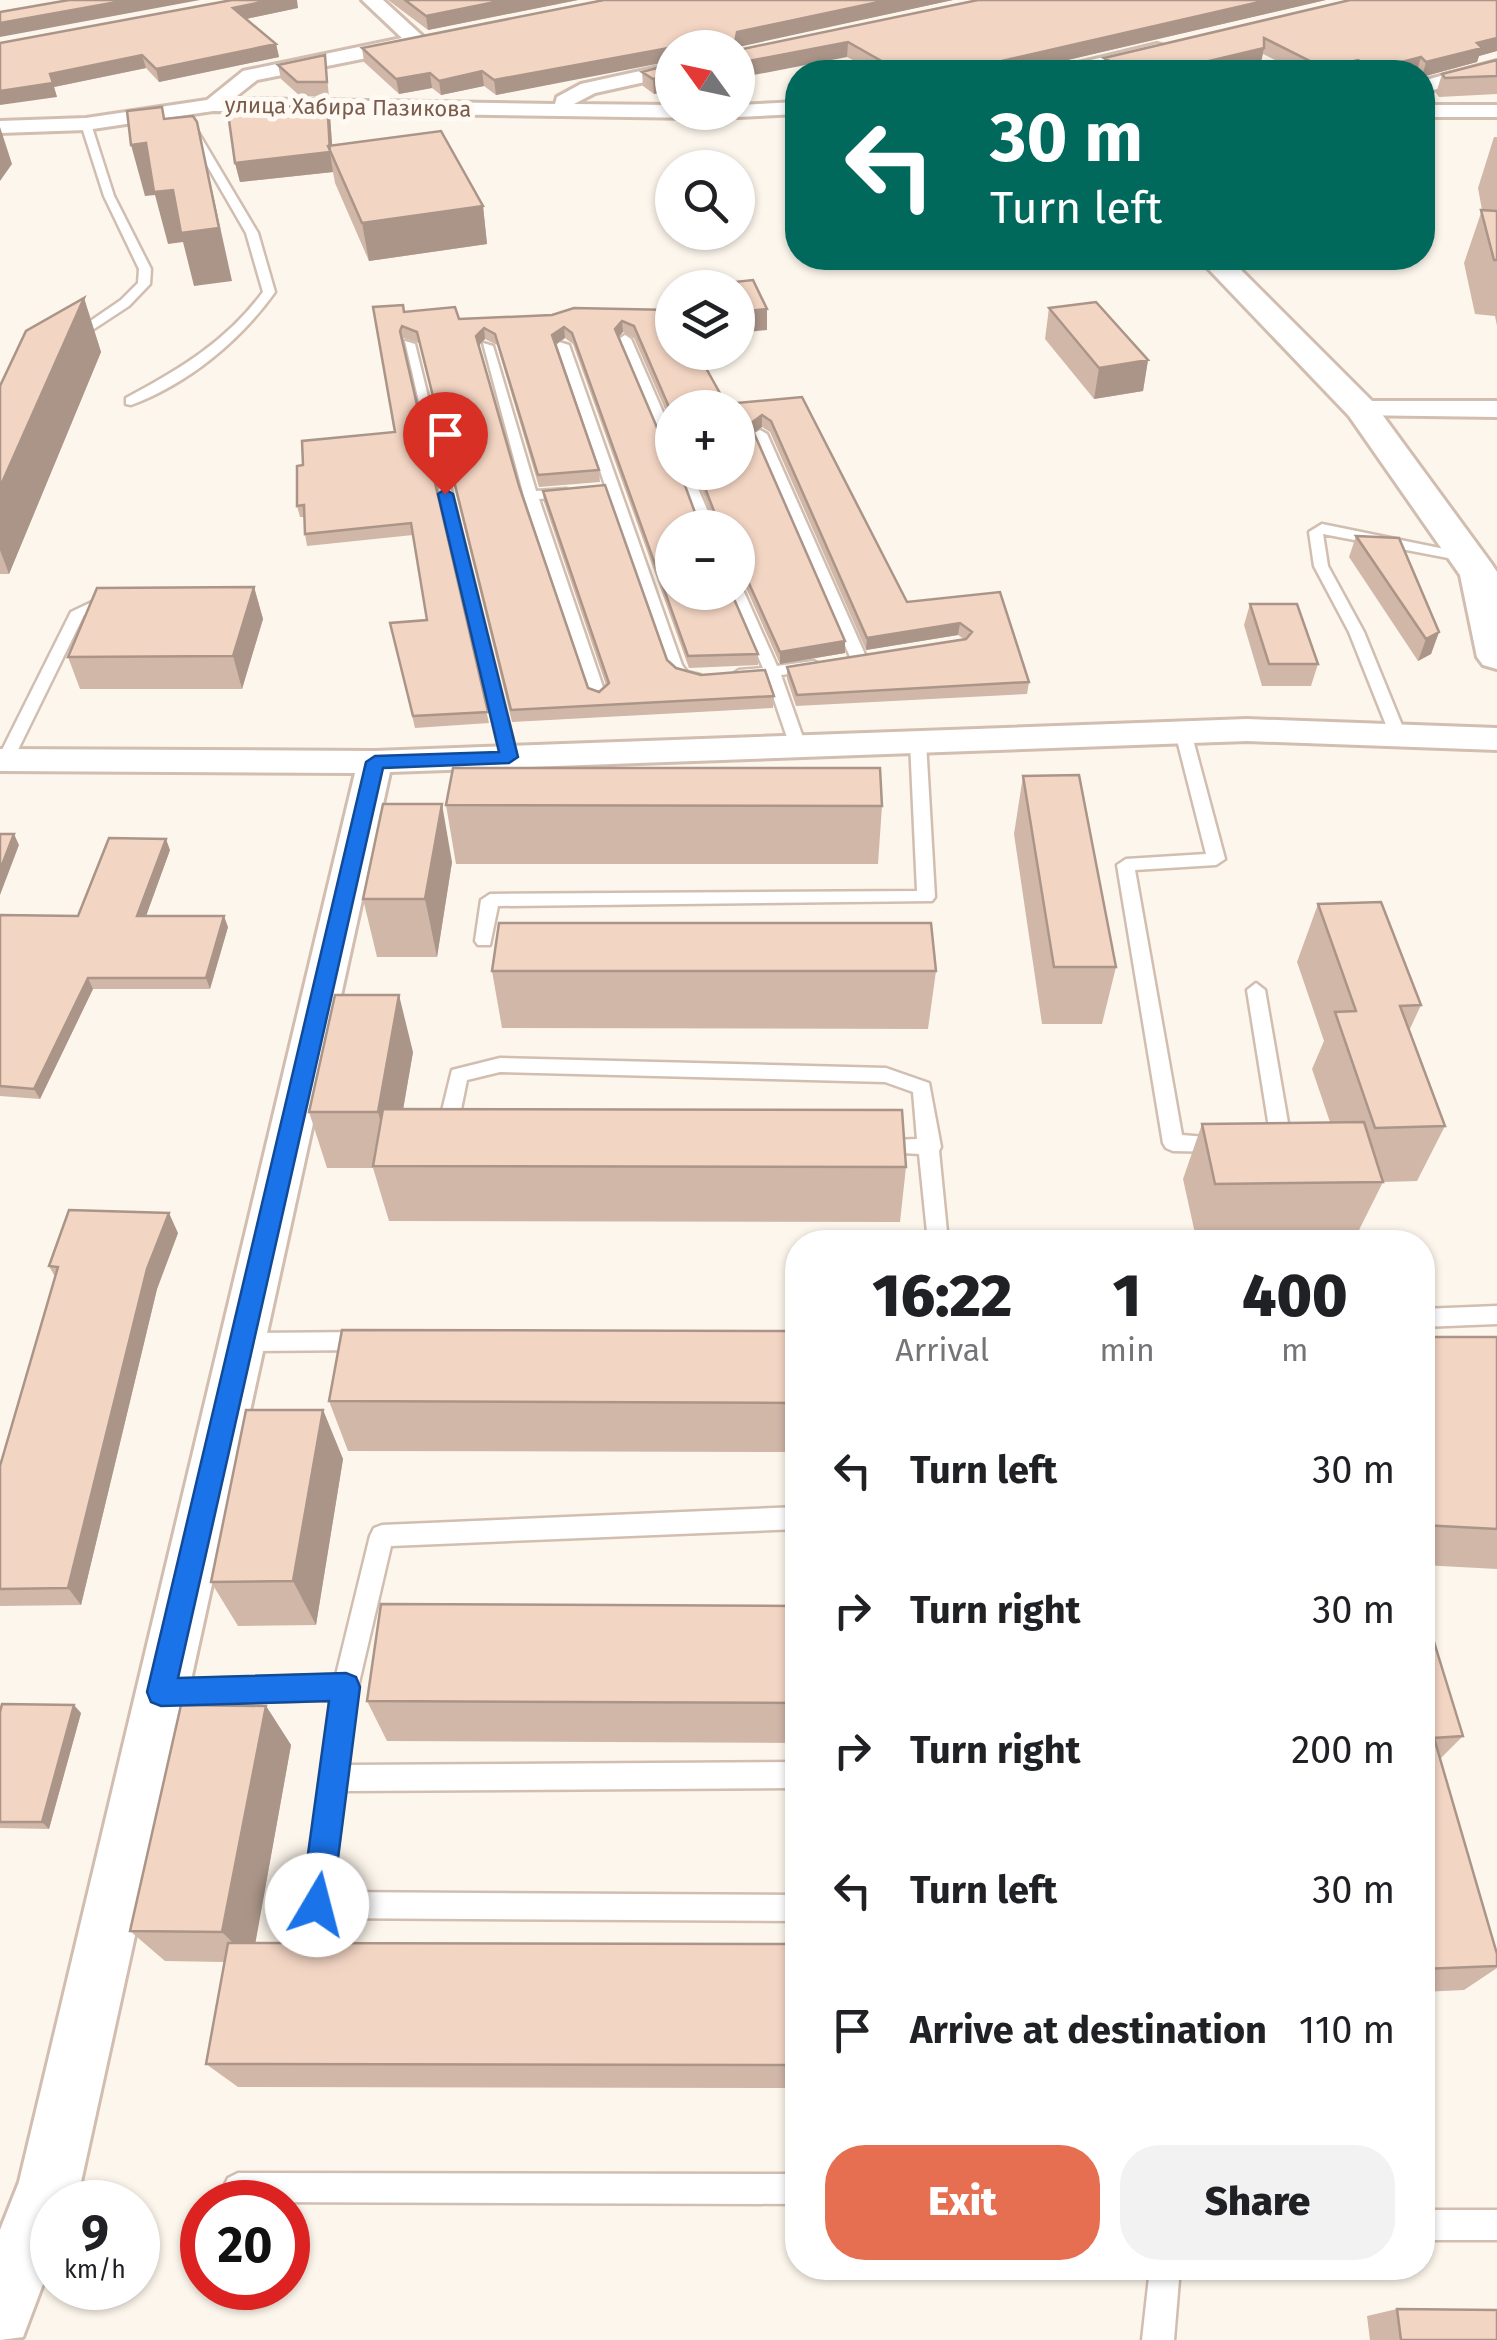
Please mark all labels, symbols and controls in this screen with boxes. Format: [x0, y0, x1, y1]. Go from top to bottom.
north arrow [655, 30, 755, 130]
map controls [655, 30, 755, 610]
street label: улица Хабира Пазикова [224, 91, 472, 123]
text: 30 m [990, 96, 1143, 180]
icon: left [825, 100, 955, 230]
button: search [655, 150, 755, 250]
text: Turn left [990, 181, 1162, 235]
button: layers [655, 270, 755, 370]
button: + [655, 390, 755, 490]
pin [403, 392, 488, 495]
icon: arrive [418, 407, 473, 462]
button: − [655, 510, 755, 610]
text: 16:22 [872, 1260, 1012, 1332]
text: 1 [1113, 1260, 1141, 1332]
text: 400 [1242, 1260, 1348, 1332]
text: Arrival [895, 1331, 989, 1369]
text: min [1099, 1331, 1155, 1369]
text: m [1281, 1331, 1309, 1369]
icon: left [825, 1443, 880, 1498]
text: Turn left [910, 1447, 1057, 1493]
text: 30 m [1312, 1447, 1395, 1493]
icon: right [825, 1583, 880, 1638]
text: Turn right [910, 1587, 1080, 1633]
text: 30 m [1312, 1587, 1395, 1633]
icon: right [825, 1723, 880, 1778]
text: Turn right [910, 1727, 1080, 1773]
text: 200 m [1291, 1727, 1395, 1773]
position arrow [265, 1853, 369, 1957]
icon: left [825, 1863, 880, 1918]
text: Turn left [910, 1867, 1057, 1913]
text: 30 m [1312, 1867, 1395, 1913]
icon: arrive [825, 2003, 880, 2058]
text: Arrive at destination [910, 2007, 1267, 2053]
text: 110 m [1299, 2007, 1395, 2053]
button: Exit [825, 2145, 1100, 2260]
button: Share [1120, 2145, 1395, 2260]
speed limit sign: 20 [180, 2180, 310, 2310]
text: 9 [81, 2203, 109, 2263]
text: km/h [64, 2255, 126, 2285]

